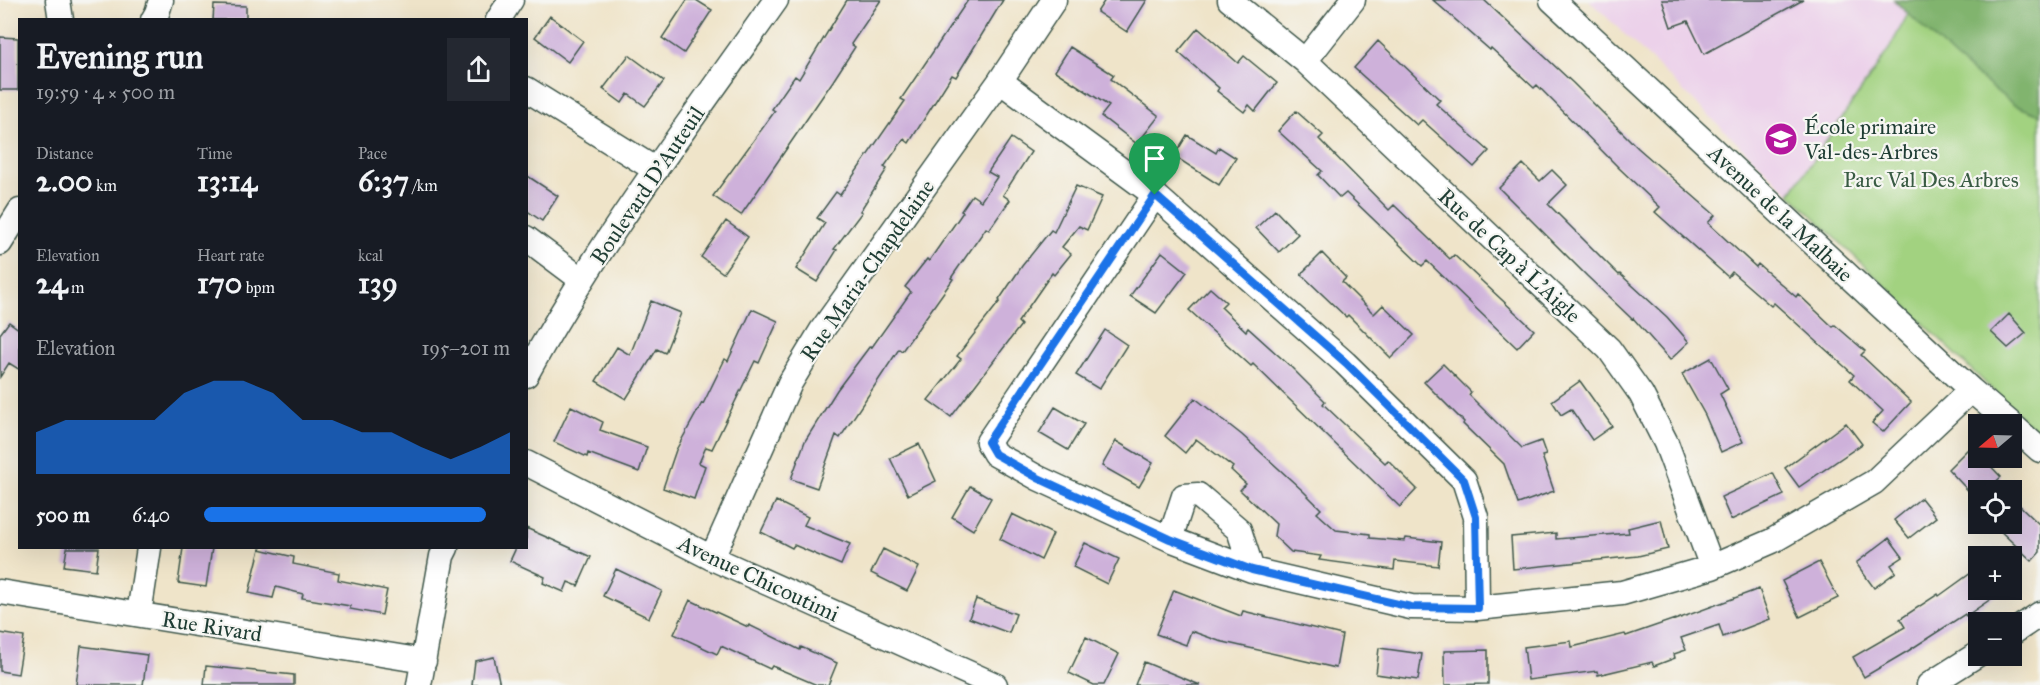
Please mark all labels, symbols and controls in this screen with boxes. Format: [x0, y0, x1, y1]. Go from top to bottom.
text: Evening run [36, 37, 203, 77]
button: share [447, 38, 510, 101]
text: 19:59 · 4 × 500 m [36, 80, 175, 104]
street label: Boulevard D'Auteuil [584, 101, 710, 270]
place label: École primaire Val-des-Arbres [1803, 113, 1938, 165]
school or university icon: École primaire Val-des-Arbres [1763, 121, 1799, 157]
pin [1129, 133, 1180, 195]
street label: Avenue de la Malbaie [1702, 138, 1859, 288]
icon: arrive [1138, 142, 1171, 175]
text: Distance [36, 144, 93, 163]
text: Time [197, 144, 232, 163]
text: Pace [358, 144, 387, 163]
text: 2.00 [36, 163, 93, 199]
text: 13:14 [197, 163, 257, 199]
text: 6:37 [358, 163, 409, 199]
park label: Parc Val Des Arbres [1843, 166, 2019, 193]
street label: Rue Maria-Chapdelaine [795, 174, 940, 366]
text: km [93, 176, 117, 195]
text: /km [409, 176, 438, 195]
street label: Rue de Cap à L'Aigle [1433, 182, 1587, 328]
text: Elevation [36, 246, 100, 265]
text: Heart rate [197, 246, 264, 265]
text: kcal [358, 246, 383, 265]
text: 24 [36, 265, 68, 301]
text: 170 [197, 265, 242, 301]
text: 139 [358, 265, 398, 301]
text: m [68, 278, 84, 297]
text: bpm [242, 278, 275, 297]
text: Elevation [36, 336, 115, 360]
text: 195–201 m [421, 336, 510, 360]
north arrow [1968, 414, 2022, 468]
map controls [1968, 414, 2022, 666]
button: locate [1968, 480, 2022, 534]
text: 500 m [36, 503, 90, 527]
text: 6:40 [132, 503, 170, 527]
street label: Avenue Chicoutimi [673, 529, 844, 628]
button: + [1968, 546, 2022, 600]
street label: Rue Rivard [160, 605, 264, 648]
button: − [1968, 612, 2022, 666]

